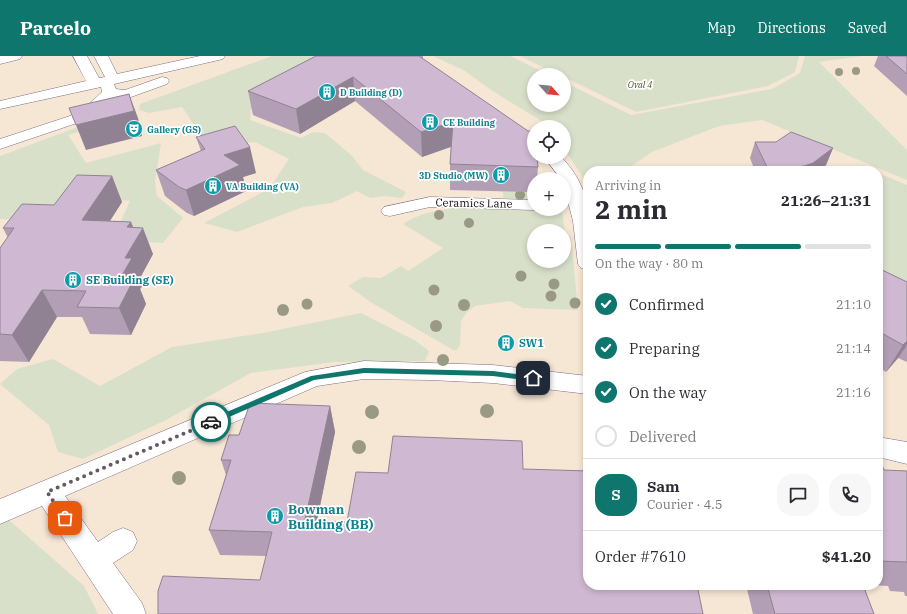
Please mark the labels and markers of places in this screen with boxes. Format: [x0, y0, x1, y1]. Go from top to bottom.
building icon: D Building (D) [317, 82, 337, 102]
place label: D Building (D) [340, 87, 402, 98]
building icon: CE Building [420, 112, 440, 132]
place label: CE Building [443, 117, 496, 128]
theatre icon: Gallery (GS) [124, 119, 144, 139]
place label: Gallery (GS) [147, 124, 201, 135]
building icon: 3D Studio (MW) [491, 165, 511, 185]
place label: 3D Studio (MW) [419, 170, 488, 181]
building icon: VA Building (VA) [203, 176, 223, 196]
place label: VA Building (VA) [226, 181, 299, 192]
building icon: SE Building (SE) [63, 270, 83, 290]
place label: SE Building (SE) [86, 273, 174, 287]
building icon: SW1 [496, 333, 516, 353]
place label: SW1 [519, 336, 544, 350]
pin [516, 361, 550, 395]
pin [48, 501, 82, 535]
place label: Bowman Building (BB) [288, 501, 374, 533]
building icon: Bowman Building (BB) [265, 506, 285, 526]

